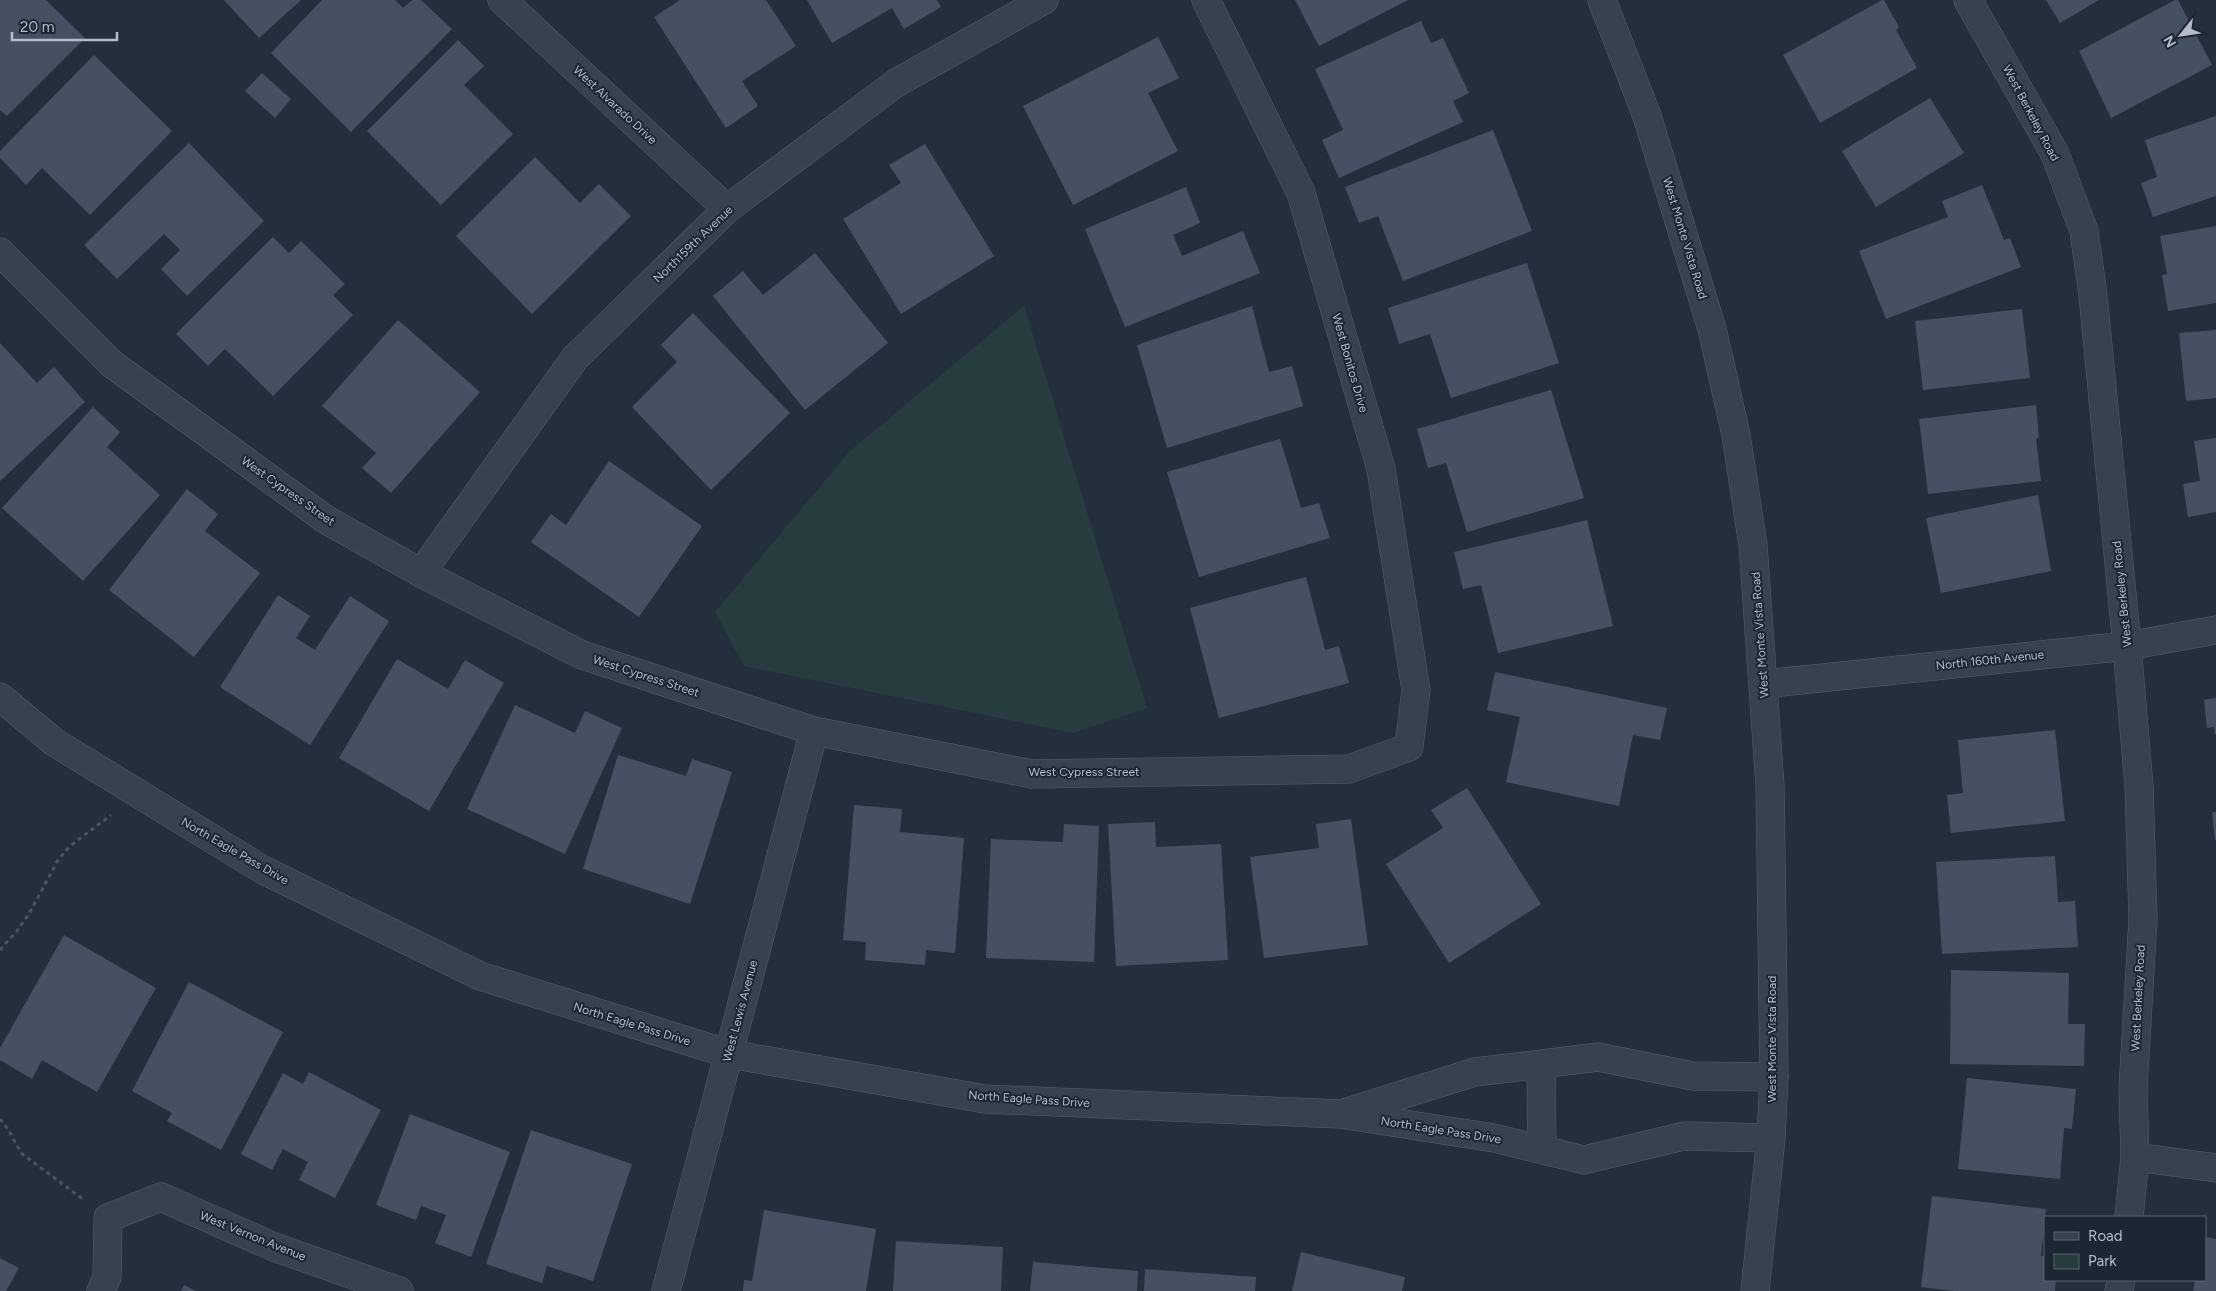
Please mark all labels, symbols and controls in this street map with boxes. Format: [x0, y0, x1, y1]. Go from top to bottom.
scale bar [12, 10, 118, 42]
north arrow [2156, 10, 2206, 60]
text: 20 m [20, 18, 54, 36]
text: N [2160, 32, 2180, 50]
street label: West Alvarado Drive [571, 63, 660, 147]
street label: West Berkeley Road [2000, 63, 2062, 163]
street label: West Monte Vista Road [1660, 176, 1710, 300]
street label: North159th Avenue [650, 202, 736, 285]
street label: West Bonitos Drive [1329, 312, 1371, 414]
street label: West Cypress Street [238, 453, 338, 529]
street label: West Berkeley Road [2109, 540, 2135, 648]
street label: West Monte Vista Road [1749, 571, 1771, 699]
street label: North 160th Avenue [1935, 647, 2045, 673]
street label: West Cypress Street [591, 652, 701, 700]
street label: West Cypress Street [1028, 765, 1140, 779]
street label: North Eagle Pass Drive [179, 814, 292, 888]
street label: West Berkeley Road [2128, 944, 2148, 1052]
street label: West Lewis Avenue [720, 958, 760, 1063]
street label: West Monte Vista Road [1765, 976, 1779, 1102]
street label: North Eagle Pass Drive [572, 1000, 693, 1049]
street label: North Eagle Pass Drive [968, 1088, 1091, 1110]
street label: North Eagle Pass Drive [1380, 1114, 1503, 1147]
street label: West Vernon Avenue [198, 1208, 308, 1264]
legend [2044, 1216, 2206, 1281]
text: Road [2088, 1227, 2123, 1245]
text: Park [2088, 1252, 2117, 1270]

